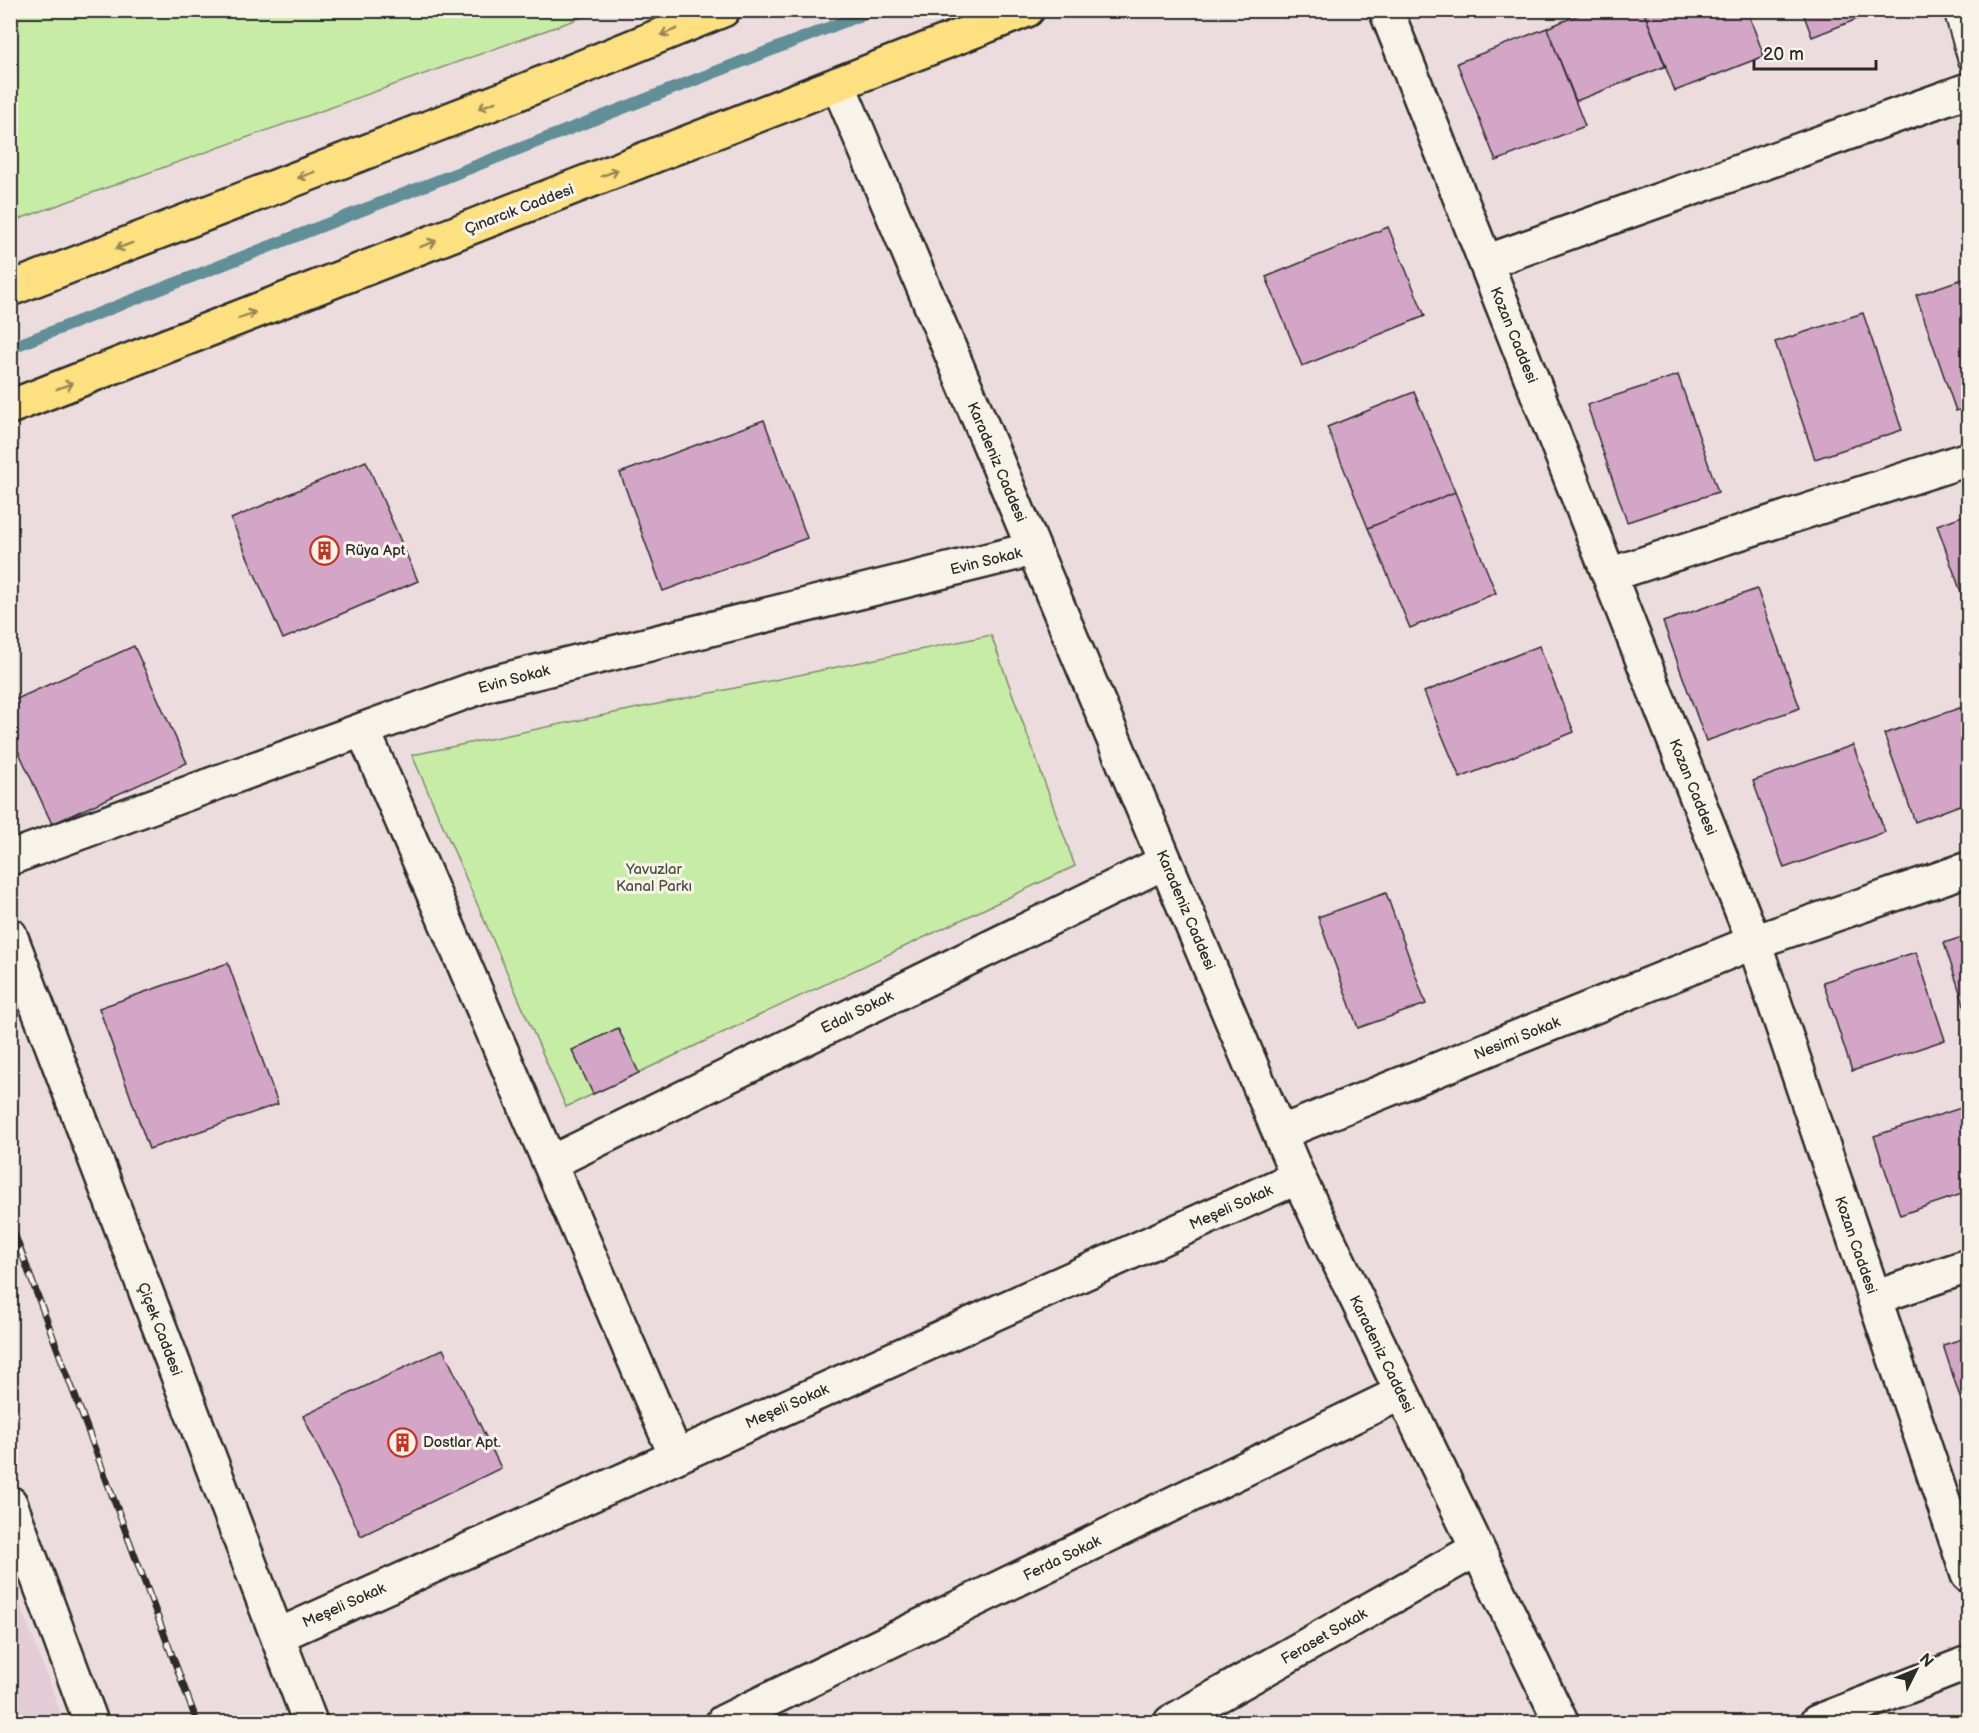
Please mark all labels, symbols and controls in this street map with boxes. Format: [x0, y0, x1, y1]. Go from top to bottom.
one-way arrow [660, 27, 678, 38]
scale bar [1754, 33, 1876, 71]
text: 20 m [1763, 44, 1804, 65]
one-way arrow [479, 100, 497, 111]
one-way arrow [600, 167, 619, 178]
one-way arrow [297, 170, 315, 181]
street label: Çınarcık Caddesi [462, 180, 576, 239]
one-way arrow [419, 238, 437, 249]
one-way arrow [115, 241, 134, 252]
street label: Kozan Caddesi [1486, 284, 1541, 386]
one-way arrow [237, 309, 255, 320]
one-way arrow [55, 380, 74, 391]
street label: Karadeniz Caddesi [963, 399, 1030, 525]
building icon: Rüya Apt [308, 534, 340, 566]
place label: Rüya Apt [345, 541, 406, 560]
street label: Evin Sokak [948, 543, 1025, 580]
street label: Evin Sokak [476, 661, 553, 698]
street label: Kozan Caddesi [1665, 736, 1720, 838]
street label: Karadeniz Caddesi [1152, 847, 1219, 973]
park label: Yavuzlar Kanal Parkı [616, 860, 692, 896]
street label: Edalı Sokak [818, 986, 897, 1038]
street label: Nesimi Sokak [1471, 1012, 1564, 1064]
street label: Meşeli Sokak [1187, 1180, 1276, 1234]
street label: Kozan Caddesi [1830, 1194, 1881, 1297]
street label: Çiçek Caddesi [133, 1280, 186, 1379]
street label: Karadeniz Caddesi [1345, 1292, 1418, 1416]
street label: Meşeli Sokak [743, 1379, 832, 1433]
building icon: Dostlar Apt. [386, 1426, 418, 1458]
place label: Dostlar Apt. [423, 1433, 501, 1452]
street label: Ferda Sokak [1020, 1531, 1105, 1585]
street label: Meşeli Sokak [300, 1578, 389, 1632]
street label: Feraset Sokak [1278, 1604, 1371, 1669]
north arrow [1886, 1640, 1946, 1700]
text: N [1915, 1650, 1937, 1672]

